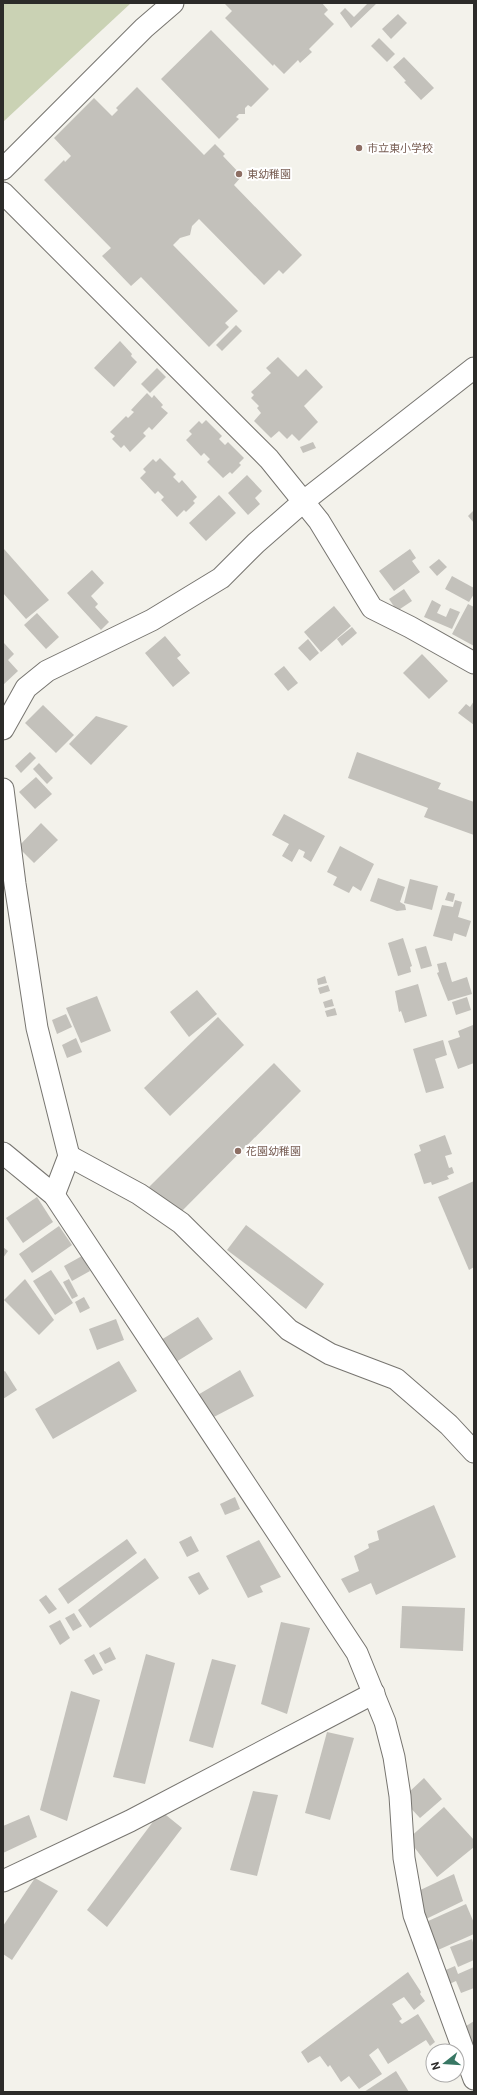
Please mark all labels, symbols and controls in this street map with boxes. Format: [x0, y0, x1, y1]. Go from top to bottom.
place label: 市立東小学校 [367, 142, 433, 155]
marker: 市立東小学校 [354, 143, 364, 153]
place label: 東幼稚園 [247, 168, 291, 181]
marker: 東幼稚園 [234, 169, 244, 179]
place label: 花園幼稚園 [246, 1145, 301, 1158]
marker: 花園幼稚園 [233, 1146, 243, 1156]
north arrow [425, 2043, 465, 2083]
text: N [428, 2060, 443, 2071]

